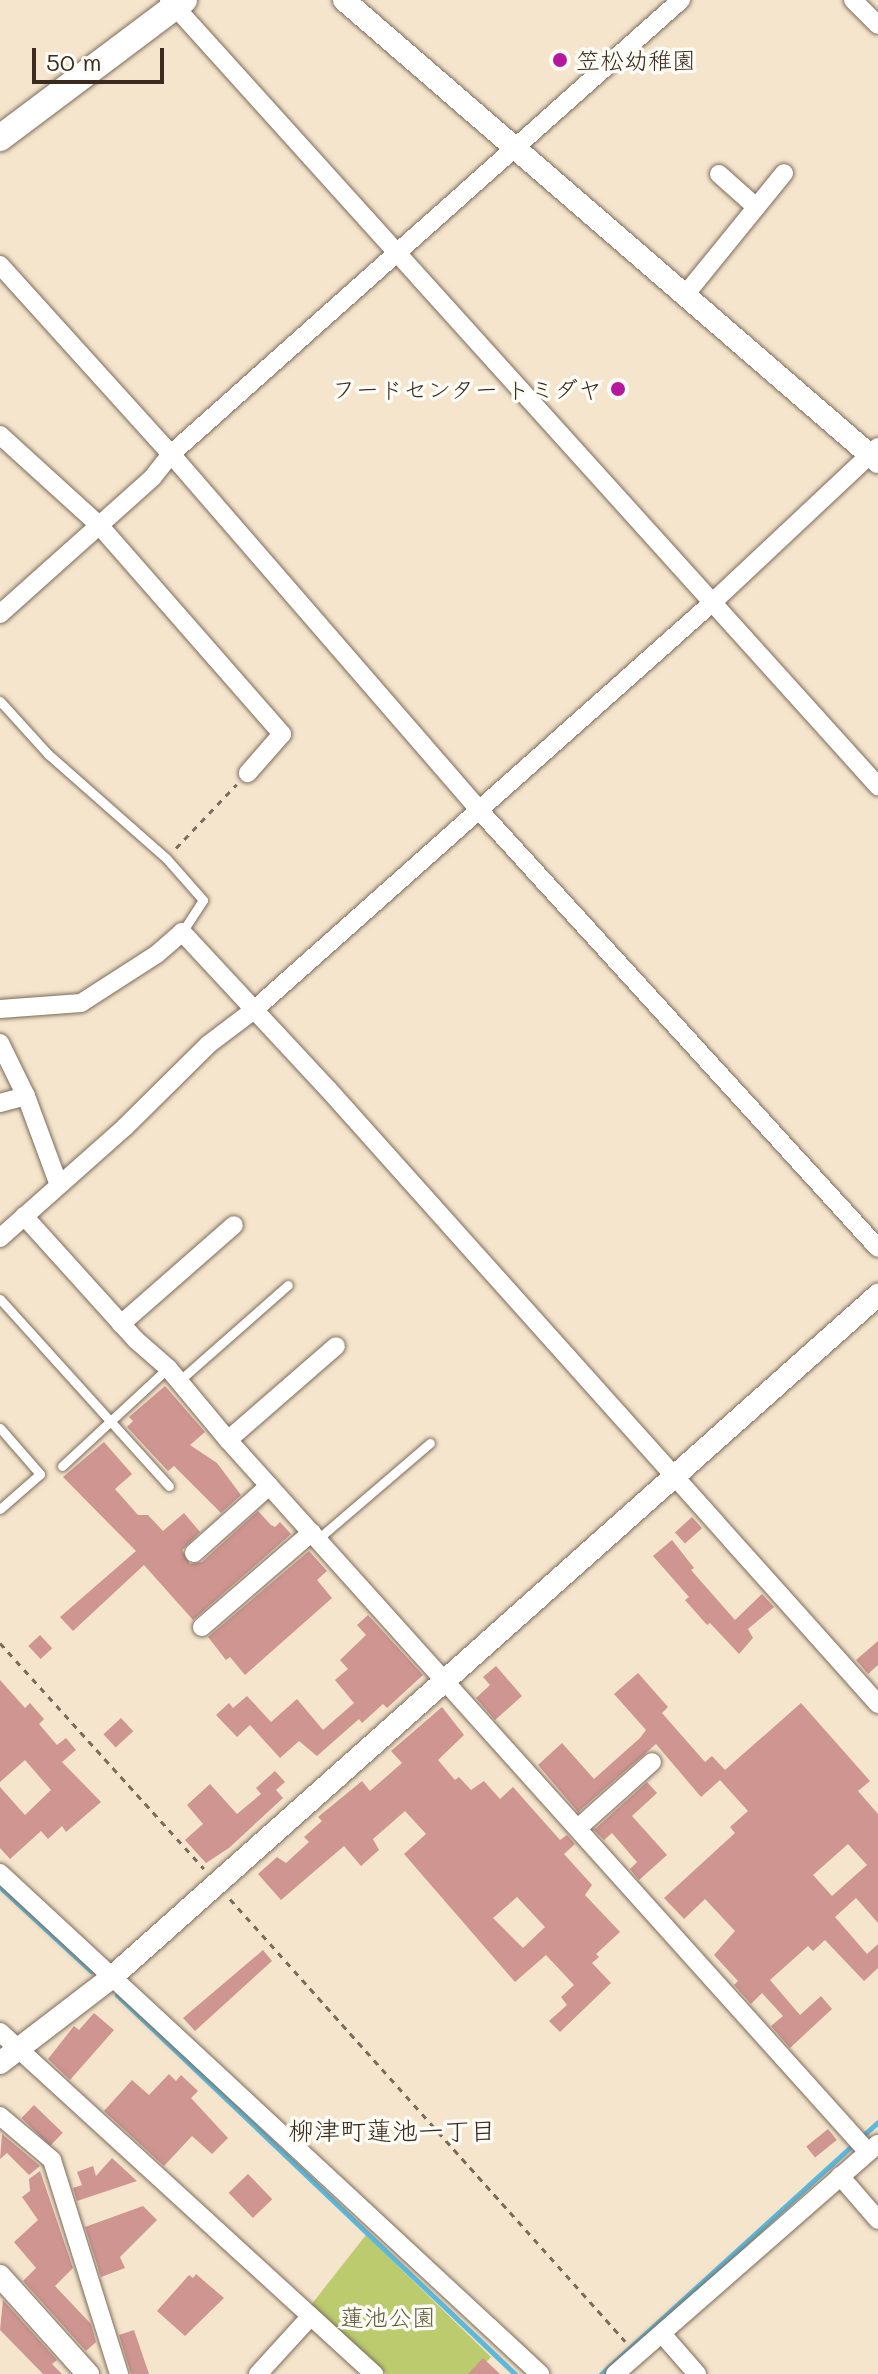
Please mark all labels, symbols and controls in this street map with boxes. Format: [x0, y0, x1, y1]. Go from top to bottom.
scale bar [36, 32, 168, 82]
text: 50 m [46, 46, 102, 77]
place label: 笠松幼稚園 [576, 46, 696, 74]
marker: 笠松幼稚園 [551, 51, 569, 69]
place label: フードセンター トミダヤ [331, 375, 602, 403]
marker: フードセンター トミダヤ [609, 380, 627, 398]
district label: 柳津町蓮池一丁目 [288, 2115, 496, 2147]
park label: 蓮池公園 [340, 2303, 436, 2331]

